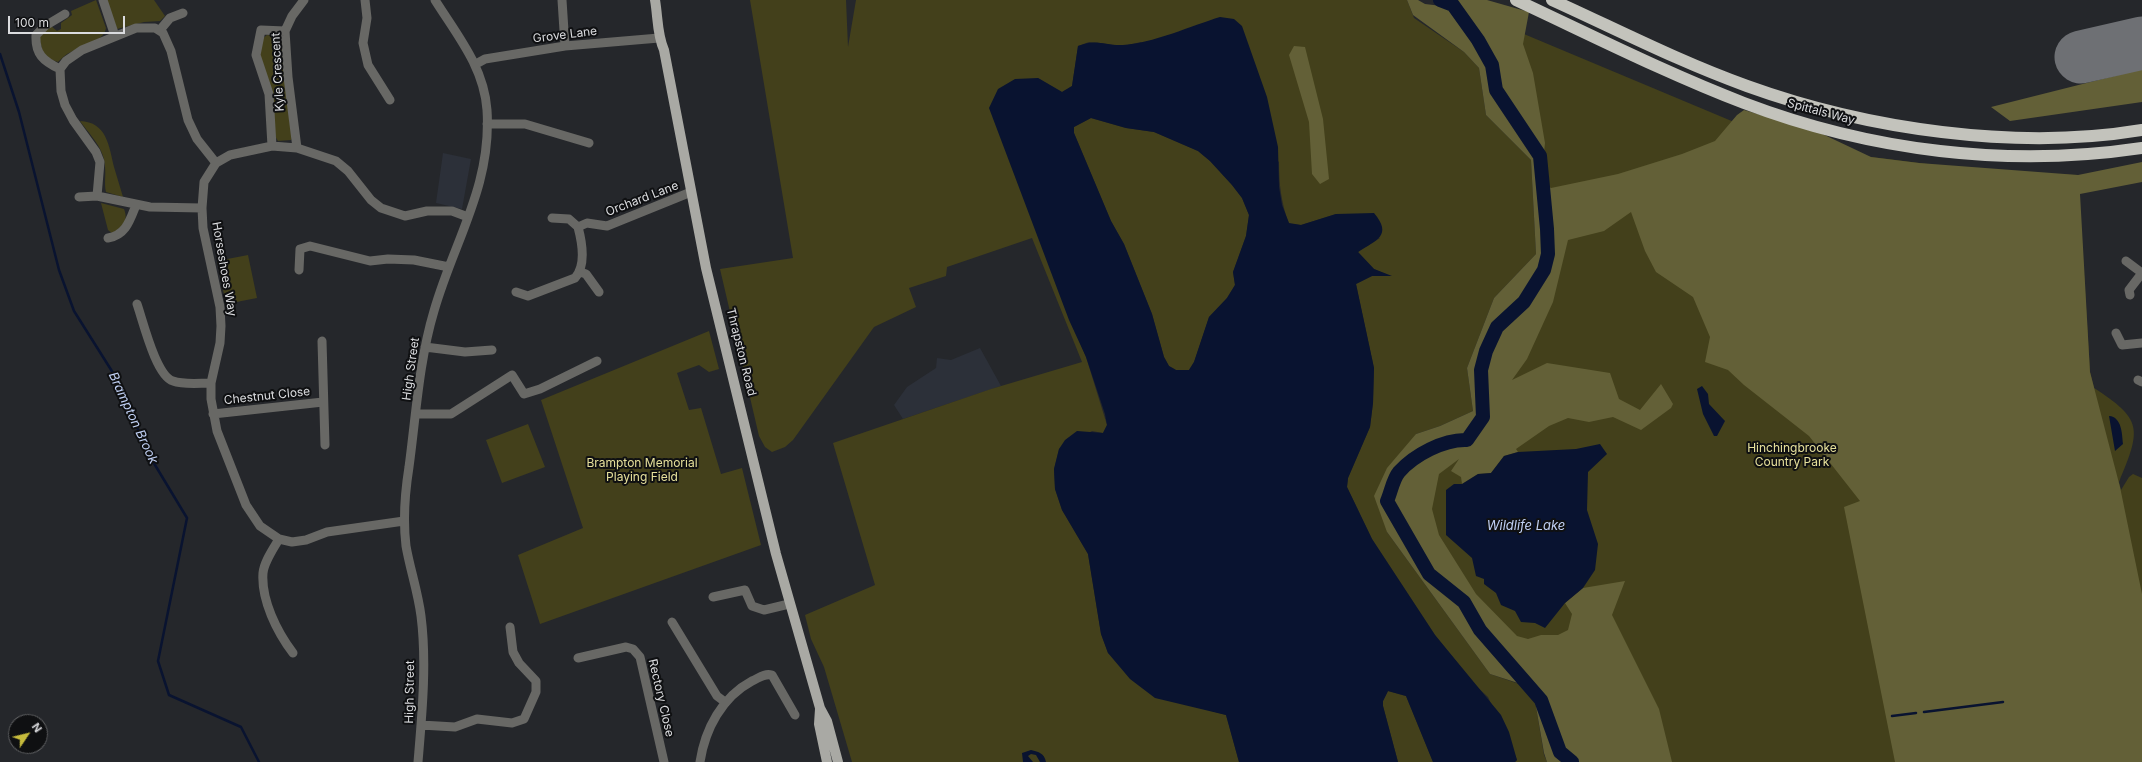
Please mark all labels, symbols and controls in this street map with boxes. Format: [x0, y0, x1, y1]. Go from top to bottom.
scale bar [10, 8, 127, 34]
text: 100 m [15, 15, 49, 30]
street label: Grove Lane [532, 24, 598, 46]
street label: Kyle Crescent [269, 32, 287, 112]
street label: Spittals Way [1786, 96, 1856, 128]
street label: Orchard Lane [604, 179, 680, 219]
street label: Horseshoes Way [209, 221, 239, 317]
street label: Thrapston Road [723, 307, 759, 397]
street label: High Street [399, 337, 423, 401]
water label: Brampton Brook [105, 370, 161, 466]
street label: Chestnut Close [223, 384, 311, 408]
park label: Hinchingbrooke Country Park [1747, 441, 1837, 469]
park label: Brampton Memorial Playing Field [586, 456, 698, 484]
water label: Wildlife Lake [1487, 518, 1565, 534]
street label: Rectory Close [645, 658, 677, 738]
street label: High Street [402, 660, 418, 724]
north arrow [8, 714, 48, 754]
text: N [29, 720, 45, 735]

